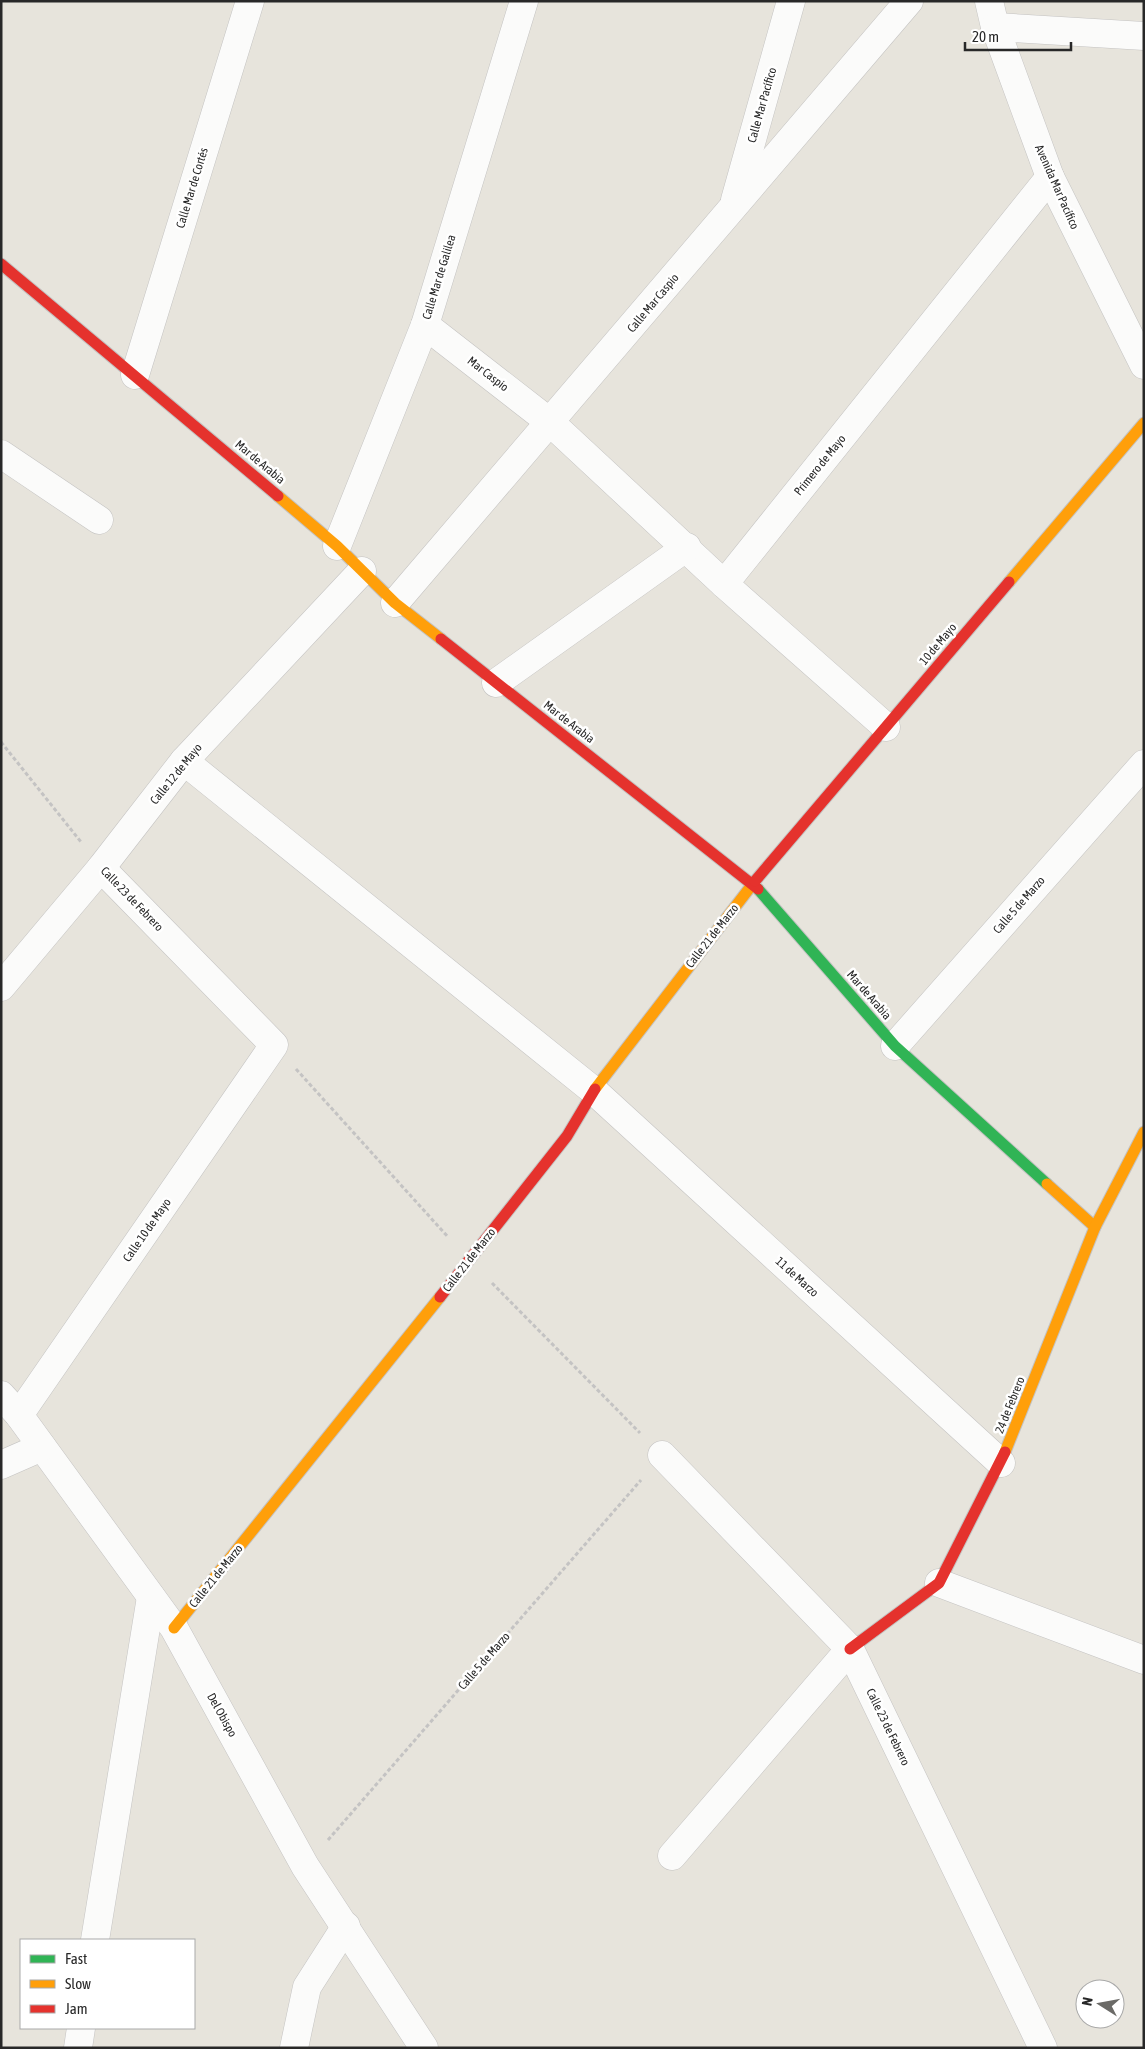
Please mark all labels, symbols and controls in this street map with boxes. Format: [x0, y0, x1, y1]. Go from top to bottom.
scale bar [965, 20, 1071, 52]
text: 20 m [972, 28, 999, 45]
street label: Calle Mar Pacífico [745, 65, 780, 144]
street label: Avenida Mar Pacífico [1032, 143, 1082, 232]
street label: Calle Mar de Cortés [173, 146, 211, 230]
street label: Calle Mar de Galilea [419, 233, 459, 321]
street label: Calle Mar Caspio [624, 270, 682, 335]
street label: Mar Caspio [465, 354, 512, 395]
street label: Primero de Mayo [791, 432, 849, 498]
street label: Mar de Arabia [232, 437, 288, 487]
street label: 10 de Mayo [917, 620, 960, 668]
street label: Mar de Arabia [541, 698, 597, 746]
street label: Calle 12 de Mayo [147, 741, 205, 807]
street label: Calle 23 de Febrero [98, 864, 166, 934]
street label: Calle 5 de Marzo [990, 873, 1048, 937]
street label: Calle 21 de Marzo [683, 901, 741, 971]
street label: Mar de Arabia [844, 968, 894, 1022]
street label: Calle 10 de Mayo [120, 1195, 174, 1264]
street label: Calle 21 de Marzo [440, 1225, 498, 1295]
street label: 11 de Marzo [773, 1254, 822, 1300]
street label: 24 de Febrero [992, 1374, 1028, 1435]
street label: Calle 21 de Marzo [186, 1541, 246, 1610]
street label: Calle 5 de Marzo [455, 1629, 513, 1693]
street label: Calle 23 de Febrero [863, 1686, 913, 1768]
street label: Del Obispo [204, 1691, 240, 1740]
legend [20, 1939, 195, 2029]
text: Fast [65, 1950, 87, 1967]
text: Slow [65, 1975, 91, 1992]
north arrow [1075, 1979, 1125, 2029]
text: N [1079, 1996, 1096, 2007]
text: Jam [65, 2000, 88, 2017]

